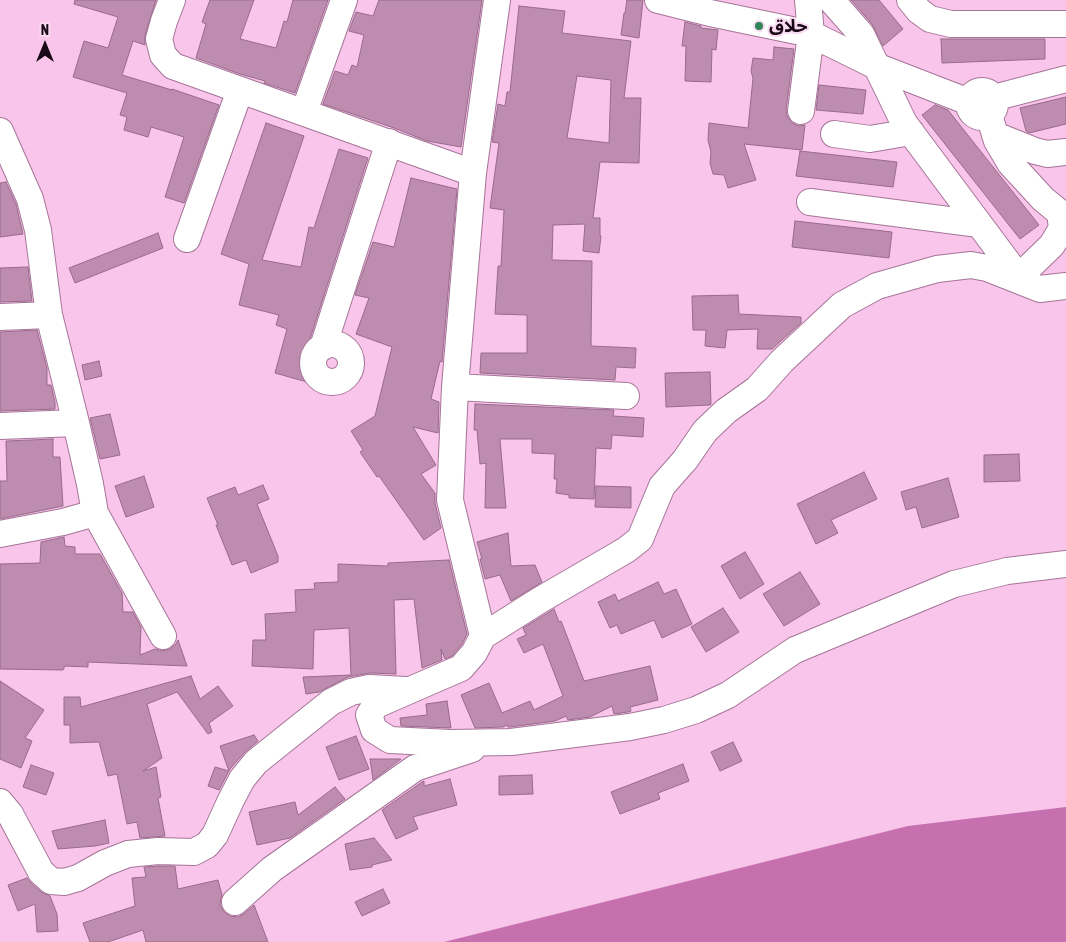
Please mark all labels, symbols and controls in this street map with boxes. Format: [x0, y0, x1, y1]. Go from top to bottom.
place label: حلاق [769, 15, 808, 37]
north arrow [20, 20, 70, 70]
marker: حلاق [753, 20, 765, 32]
text: N [41, 22, 49, 38]

